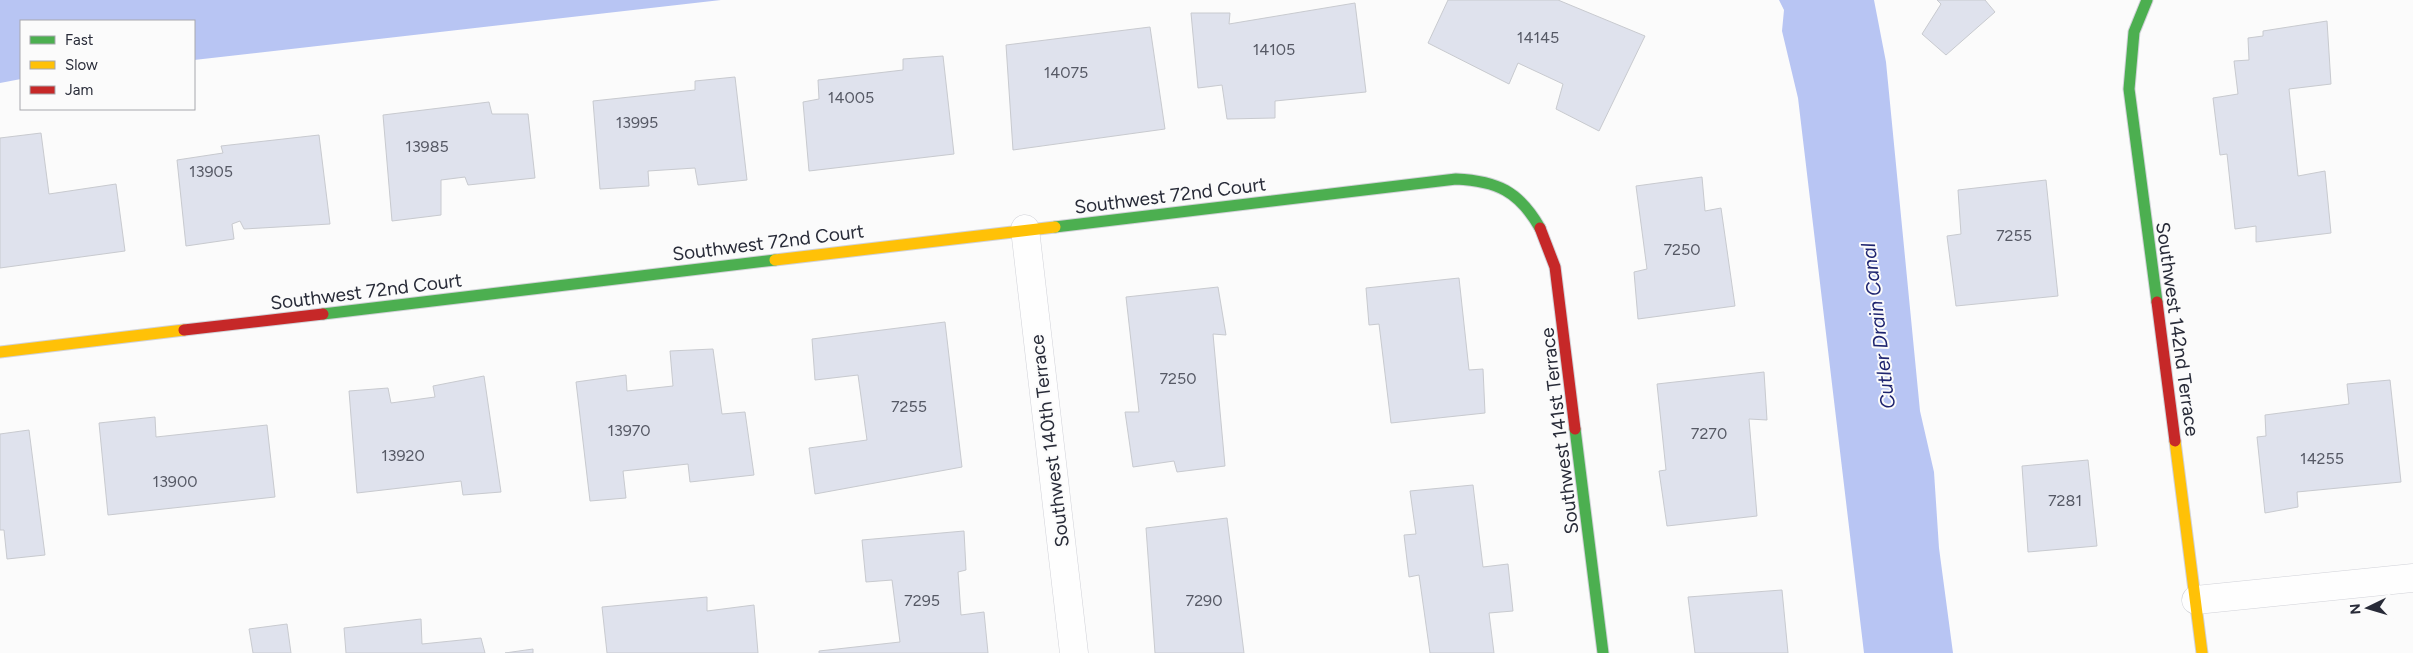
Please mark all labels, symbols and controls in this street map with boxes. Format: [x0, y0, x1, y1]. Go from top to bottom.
legend [20, 20, 195, 110]
house number: 14145 [1517, 28, 1559, 47]
text: Fast [65, 31, 94, 49]
house number: 14105 [1253, 40, 1295, 59]
text: Slow [65, 56, 98, 74]
house number: 14075 [1044, 63, 1088, 82]
text: Jam [65, 81, 93, 99]
house number: 14005 [828, 88, 874, 107]
house number: 13995 [616, 113, 658, 132]
house number: 13985 [405, 137, 449, 156]
house number: 13905 [189, 162, 233, 181]
street label: Southwest 72nd Court [1073, 172, 1267, 219]
street label: Southwest 72nd Court [671, 219, 865, 266]
street label: Southwest 142nd Terrace [2151, 220, 2204, 438]
house number: 7255 [1996, 226, 2032, 245]
house number: 7250 [1664, 240, 1701, 259]
water label: Cutler Drain Canal [1856, 241, 1900, 410]
street label: Southwest 72nd Court [269, 268, 463, 315]
street label: Southwest 141st Terrace [1535, 326, 1584, 535]
street label: Southwest 140th Terrace [1025, 333, 1074, 548]
house number: 7250 [1160, 369, 1197, 388]
house number: 7255 [891, 397, 927, 416]
house number: 13970 [607, 421, 651, 440]
house number: 7270 [1691, 424, 1727, 443]
house number: 13920 [381, 446, 425, 465]
house number: 14255 [2300, 449, 2344, 468]
house number: 13900 [153, 472, 197, 491]
house number: 7281 [2048, 491, 2082, 510]
north arrow [2343, 583, 2393, 633]
house number: 7295 [904, 591, 940, 610]
house number: 7290 [1186, 591, 1222, 610]
text: N [2347, 603, 2364, 615]

